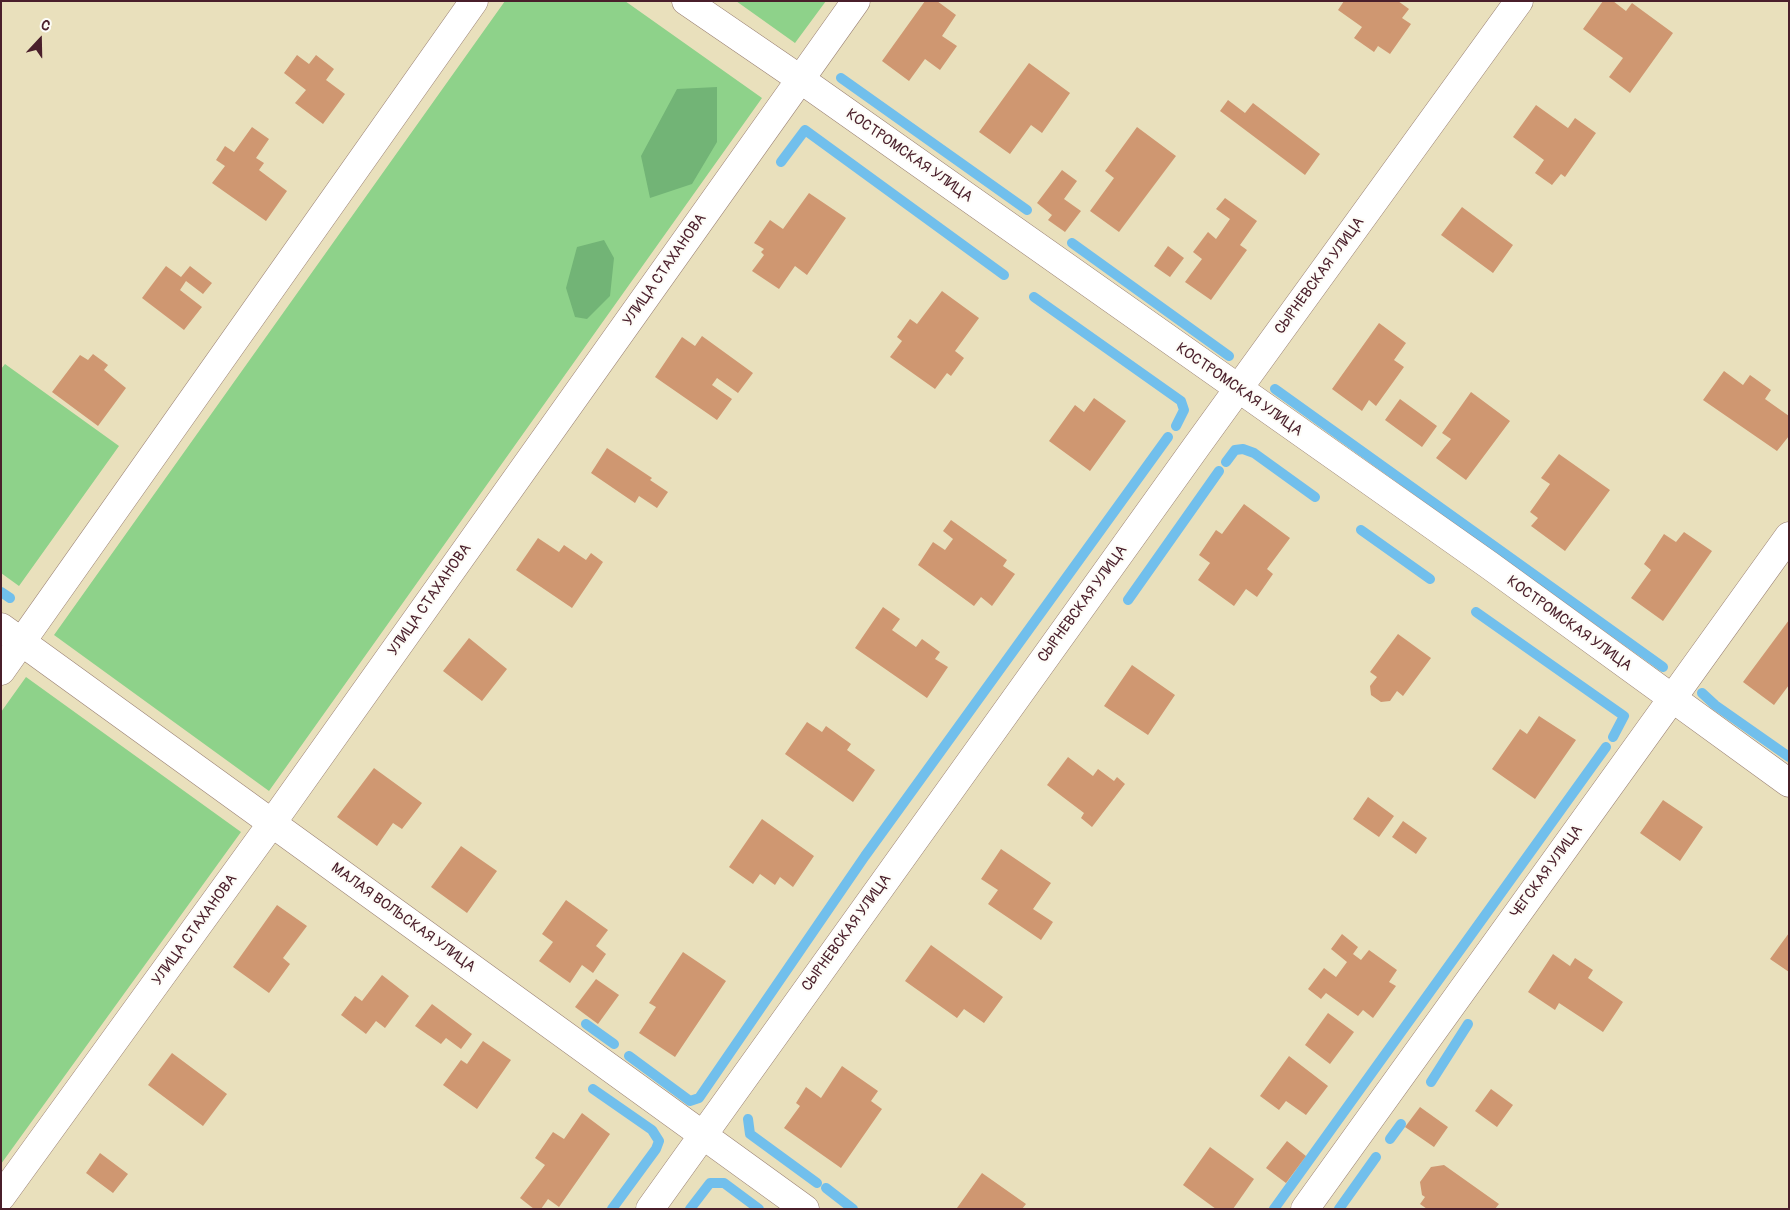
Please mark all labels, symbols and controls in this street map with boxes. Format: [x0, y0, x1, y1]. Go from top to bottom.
north arrow [15, 15, 65, 65]
text: С [38, 16, 53, 35]
street label: КОСТРОМСКАЯ УЛИЦА [842, 105, 976, 207]
street label: УЛИЦА СТАХАНОВА [619, 210, 711, 330]
street label: СЫРНЕВСКАЯ УЛИЦА [1272, 214, 1368, 338]
street label: КОСТРОМСКАЯ УЛИЦА [1172, 339, 1306, 441]
street label: УЛИЦА СТАХАНОВА [384, 540, 476, 660]
street label: СЫРНЕВСКАЯ УЛИЦА [1035, 542, 1131, 666]
street label: КОСТРОМСКАЯ УЛИЦА [1503, 573, 1635, 675]
street label: ЧЕГСКАЯ УЛИЦА [1507, 822, 1587, 922]
street label: МАЛАЯ ВОЛЬСКАЯ УЛИЦА [327, 860, 479, 976]
street label: УЛИЦА СТАХАНОВА [149, 871, 241, 989]
street label: СЫРНЕВСКАЯ УЛИЦА [799, 871, 895, 995]

